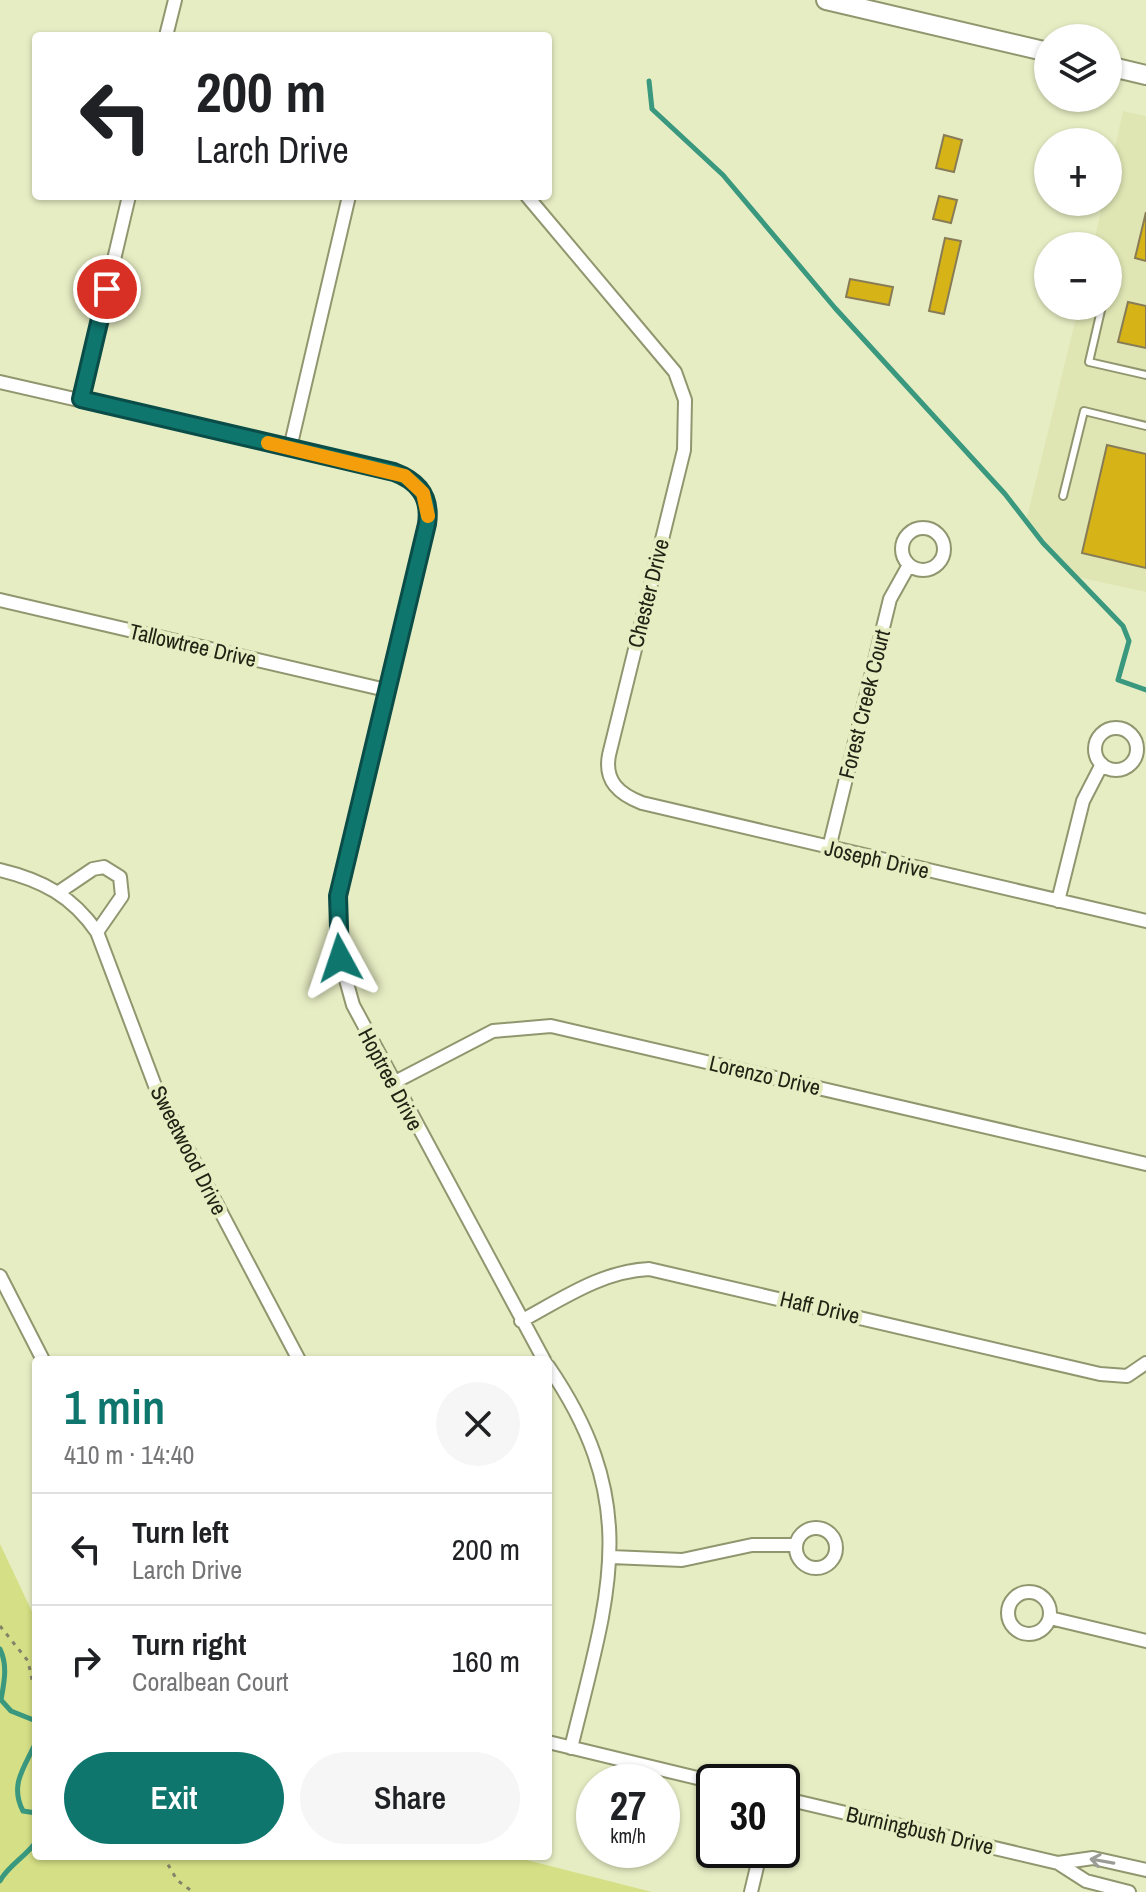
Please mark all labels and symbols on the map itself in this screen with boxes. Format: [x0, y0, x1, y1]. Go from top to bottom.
pin [73, 255, 141, 323]
street label: Chester Drive [620, 535, 676, 651]
street label: Tallowtree Drive [126, 616, 260, 674]
street label: Forest Creek Court [831, 626, 897, 782]
street label: Joseph Drive [822, 832, 932, 886]
position arrow [298, 916, 382, 1000]
street label: Hoptree Drive [351, 1022, 431, 1136]
street label: Lorenzo Drive [706, 1048, 824, 1102]
street label: Sweetwood Drive [144, 1080, 234, 1220]
street label: Haff Drive [777, 1283, 863, 1331]
speed limit sign: 30 [696, 1764, 800, 1868]
street label: Burningbush Drive [843, 1798, 997, 1862]
one-way arrow [1090, 1853, 1116, 1868]

